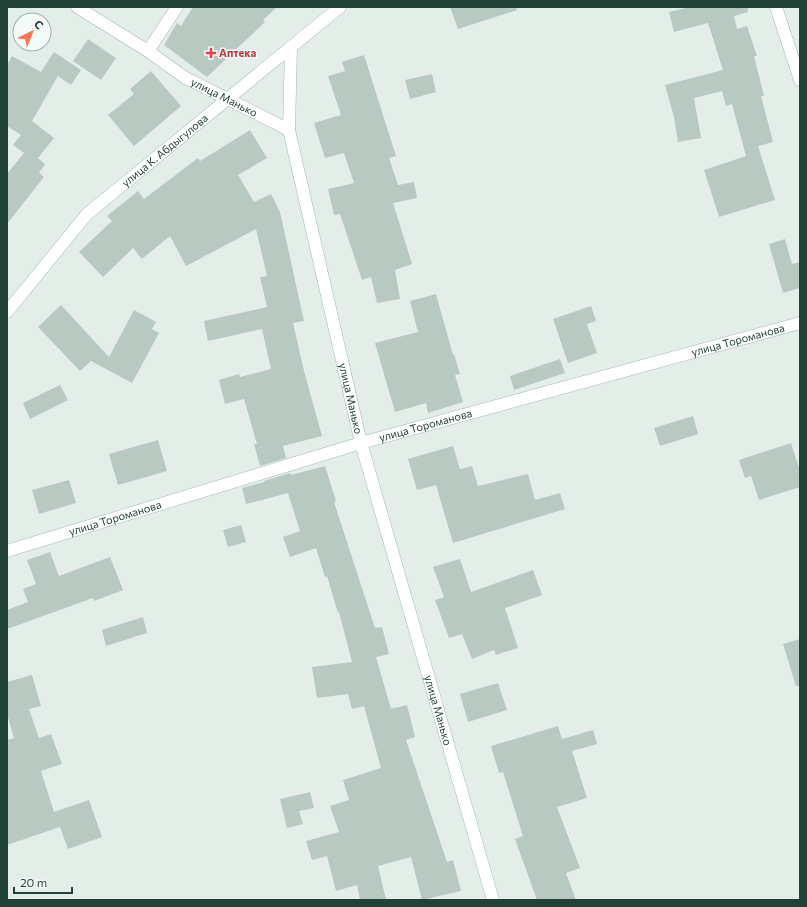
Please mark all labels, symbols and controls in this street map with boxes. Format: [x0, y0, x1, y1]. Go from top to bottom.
north arrow [12, 12, 52, 52]
text: С [32, 17, 47, 32]
place label: Аптека [219, 46, 257, 59]
marker: Аптека [206, 48, 216, 58]
street label: улица Манько [189, 75, 260, 119]
street label: улица К. Абдыгулова [119, 111, 210, 189]
street label: улица Тороманова [690, 321, 786, 358]
street label: улица Манько [337, 362, 366, 436]
street label: улица Тороманова [377, 406, 473, 444]
street label: улица Тороманова [67, 497, 163, 538]
street label: улица Манько [422, 674, 455, 747]
scale bar [14, 869, 72, 895]
text: 20 m [20, 875, 47, 889]

